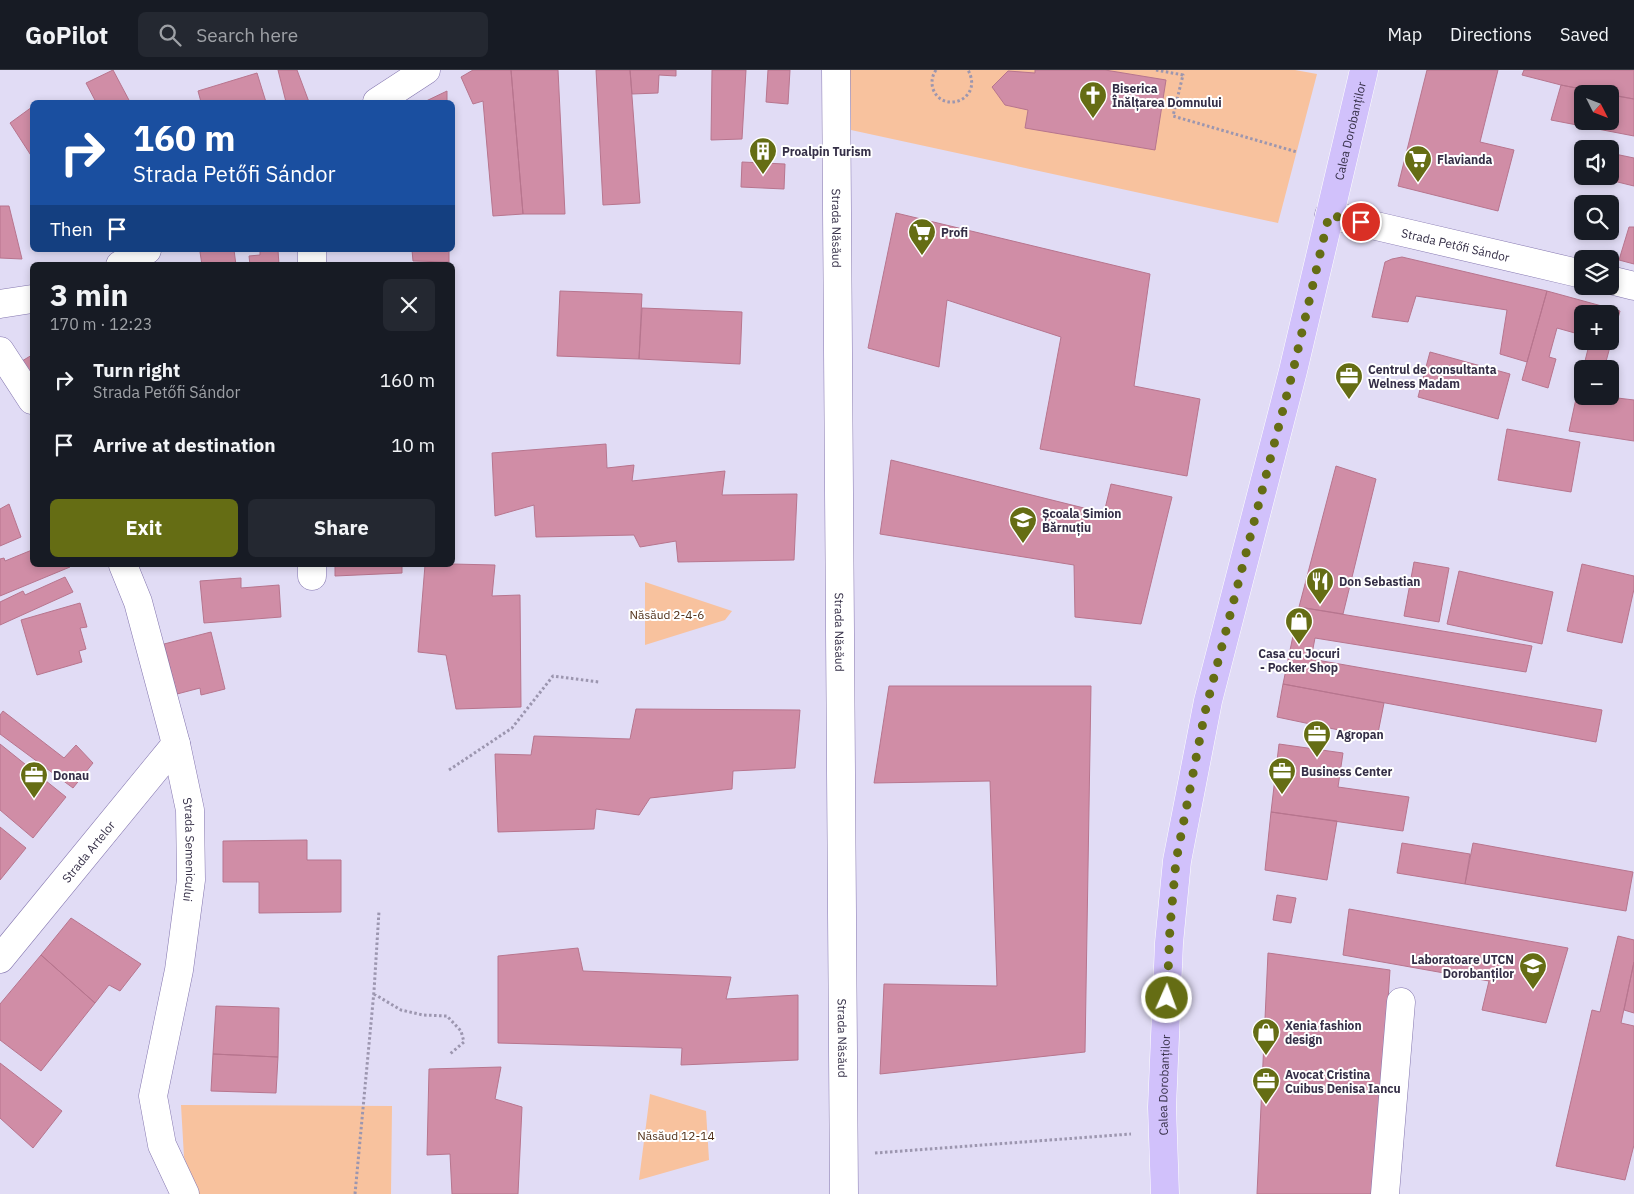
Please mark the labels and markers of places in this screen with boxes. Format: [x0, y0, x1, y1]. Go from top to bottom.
church icon: Biserica Înălțarea Domnului [1078, 80, 1108, 119]
place label: Biserica Înălțarea Domnului [1112, 81, 1222, 111]
building icon: Proalpin Turism [748, 136, 778, 175]
place label: Proalpin Turism [782, 144, 871, 159]
supermarket icon: Flavianda [1403, 144, 1433, 183]
place label: Flavianda [1437, 152, 1493, 167]
pin [1340, 201, 1382, 243]
supermarket icon: Profi [907, 217, 937, 256]
place label: Profi [941, 225, 968, 240]
office icon: Centrul de consultanta Welness Madam [1334, 361, 1364, 400]
place label: Centrul de consultanta Welness Madam [1368, 362, 1497, 391]
school or university icon: Școala Simion Bărnuțiu [1008, 505, 1038, 544]
place label: Școala Simion Bărnuțiu [1042, 506, 1122, 536]
restaurant icon: Don Sebastian [1305, 566, 1335, 605]
place label: Don Sebastian [1339, 574, 1420, 589]
shop icon: Casa cu Jocuri - Pocker Shop [1284, 606, 1314, 645]
place label: Casa cu Jocuri - Pocker Shop [1258, 646, 1340, 675]
office icon: Agropan [1302, 719, 1332, 758]
place label: Agropan [1336, 727, 1384, 742]
office icon: Business Center [1267, 756, 1297, 795]
office icon: Donau [19, 760, 49, 799]
place label: Business Center [1301, 764, 1392, 779]
place label: Donau [53, 768, 89, 783]
school or university icon: Laboratoare UTCN Dorobanților [1518, 951, 1548, 990]
place label: Laboratoare UTCN Dorobanților [1411, 952, 1514, 982]
shop icon: Xenia fashion design [1251, 1017, 1281, 1056]
place label: Xenia fashion design [1285, 1018, 1362, 1047]
office icon: Avocat Cristina Cuibus Denisa Iancu [1251, 1066, 1281, 1105]
place label: Avocat Cristina Cuibus Denisa Iancu [1285, 1067, 1401, 1096]

